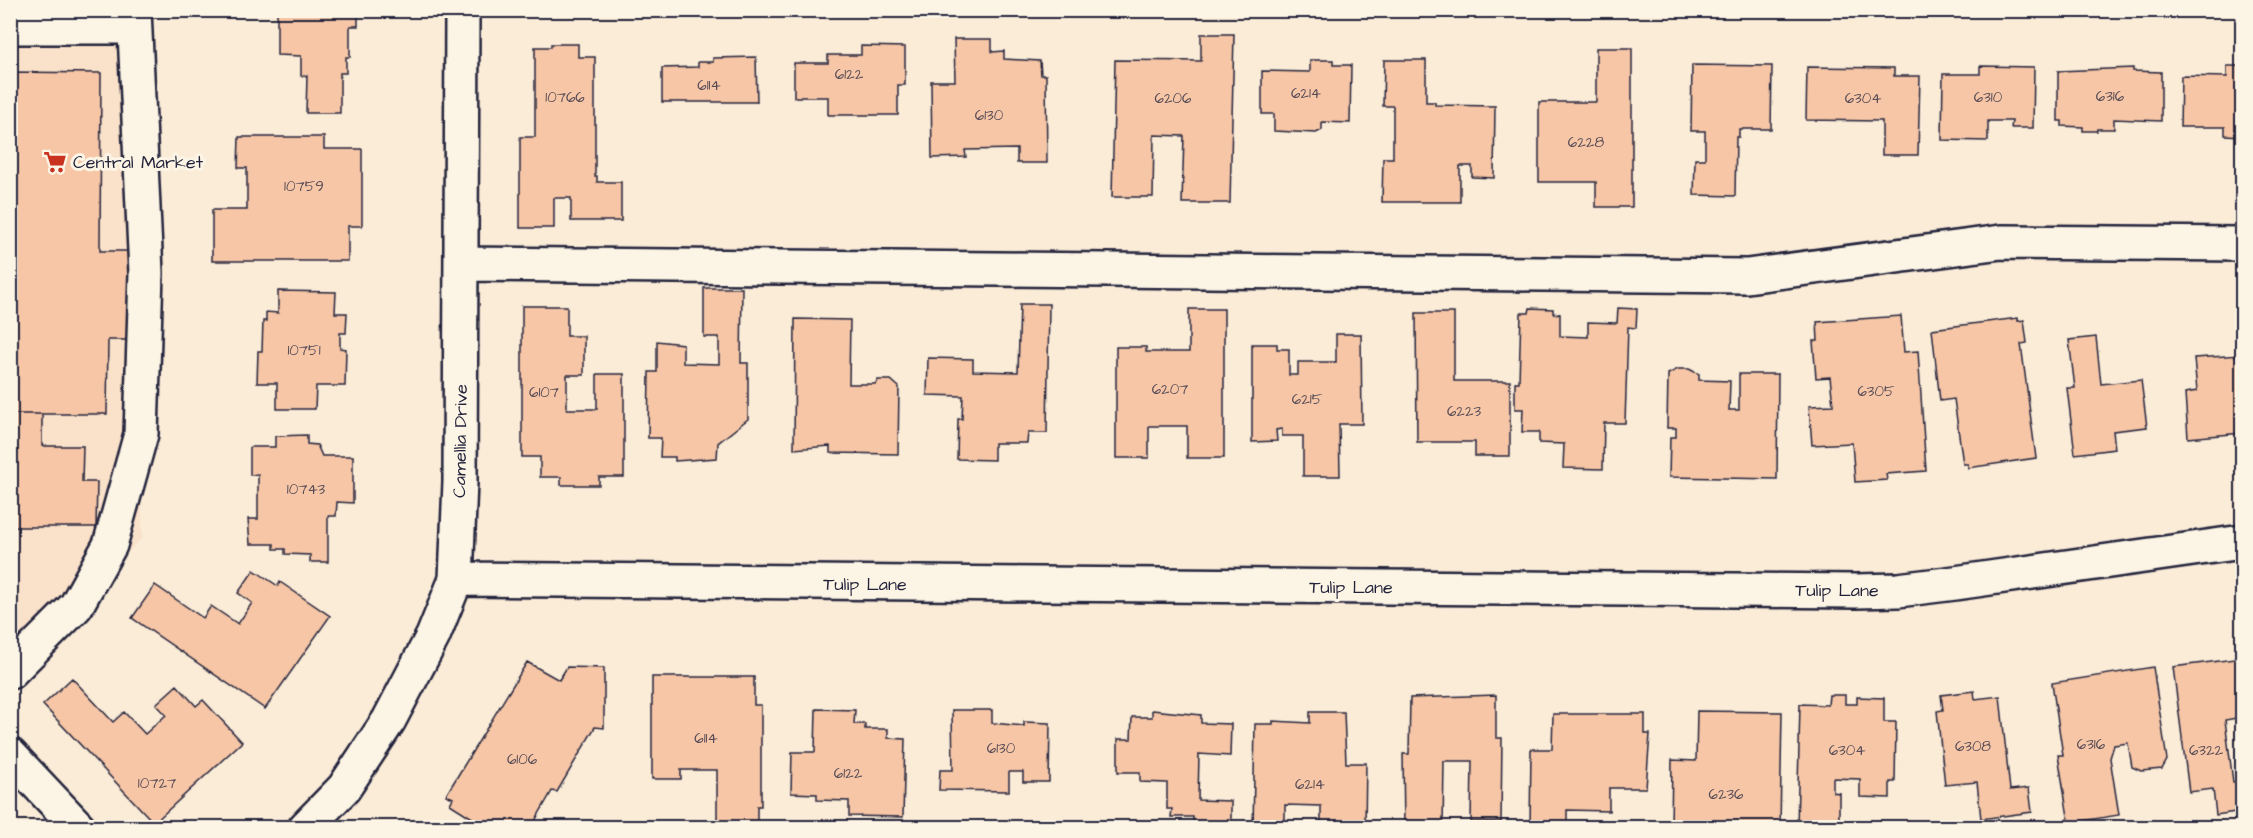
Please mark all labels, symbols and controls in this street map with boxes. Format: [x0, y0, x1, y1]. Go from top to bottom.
house number: 6122 [835, 64, 864, 85]
house number: 6114 [697, 75, 721, 96]
house number: 6214 [1291, 83, 1321, 104]
house number: 6316 [2096, 86, 2125, 107]
house number: 10766 [545, 87, 585, 108]
house number: 6310 [1974, 87, 2003, 108]
house number: 6206 [1155, 88, 1192, 109]
house number: 6304 [1845, 88, 1881, 109]
house number: 6130 [975, 105, 1004, 126]
house number: 6228 [1568, 132, 1604, 153]
supermarket icon: Central Market [42, 149, 68, 175]
place label: Central Market [73, 150, 204, 175]
house number: 10759 [284, 176, 324, 197]
house number: 10751 [287, 340, 321, 361]
house number: 6207 [1152, 379, 1188, 400]
house number: 6305 [1857, 381, 1895, 402]
house number: 6107 [529, 382, 559, 403]
street label: Camellia Drive [447, 384, 474, 498]
house number: 6215 [1292, 389, 1323, 410]
house number: 6223 [1447, 401, 1481, 422]
house number: 10743 [287, 479, 326, 500]
street label: Tulip Lane [823, 572, 907, 597]
street label: Tulip Lane [1309, 575, 1393, 600]
street label: Tulip Lane [1795, 578, 1879, 603]
house number: 6114 [694, 728, 718, 749]
house number: 6316 [2077, 734, 2106, 755]
house number: 6308 [1955, 736, 1991, 757]
house number: 6130 [987, 738, 1016, 759]
house number: 6304 [1829, 740, 1865, 761]
house number: 6322 [2189, 740, 2224, 761]
house number: 6106 [507, 749, 538, 770]
house number: 6122 [834, 763, 863, 784]
house number: 10727 [138, 773, 176, 794]
house number: 6214 [1295, 774, 1325, 795]
house number: 6236 [1708, 784, 1744, 805]

